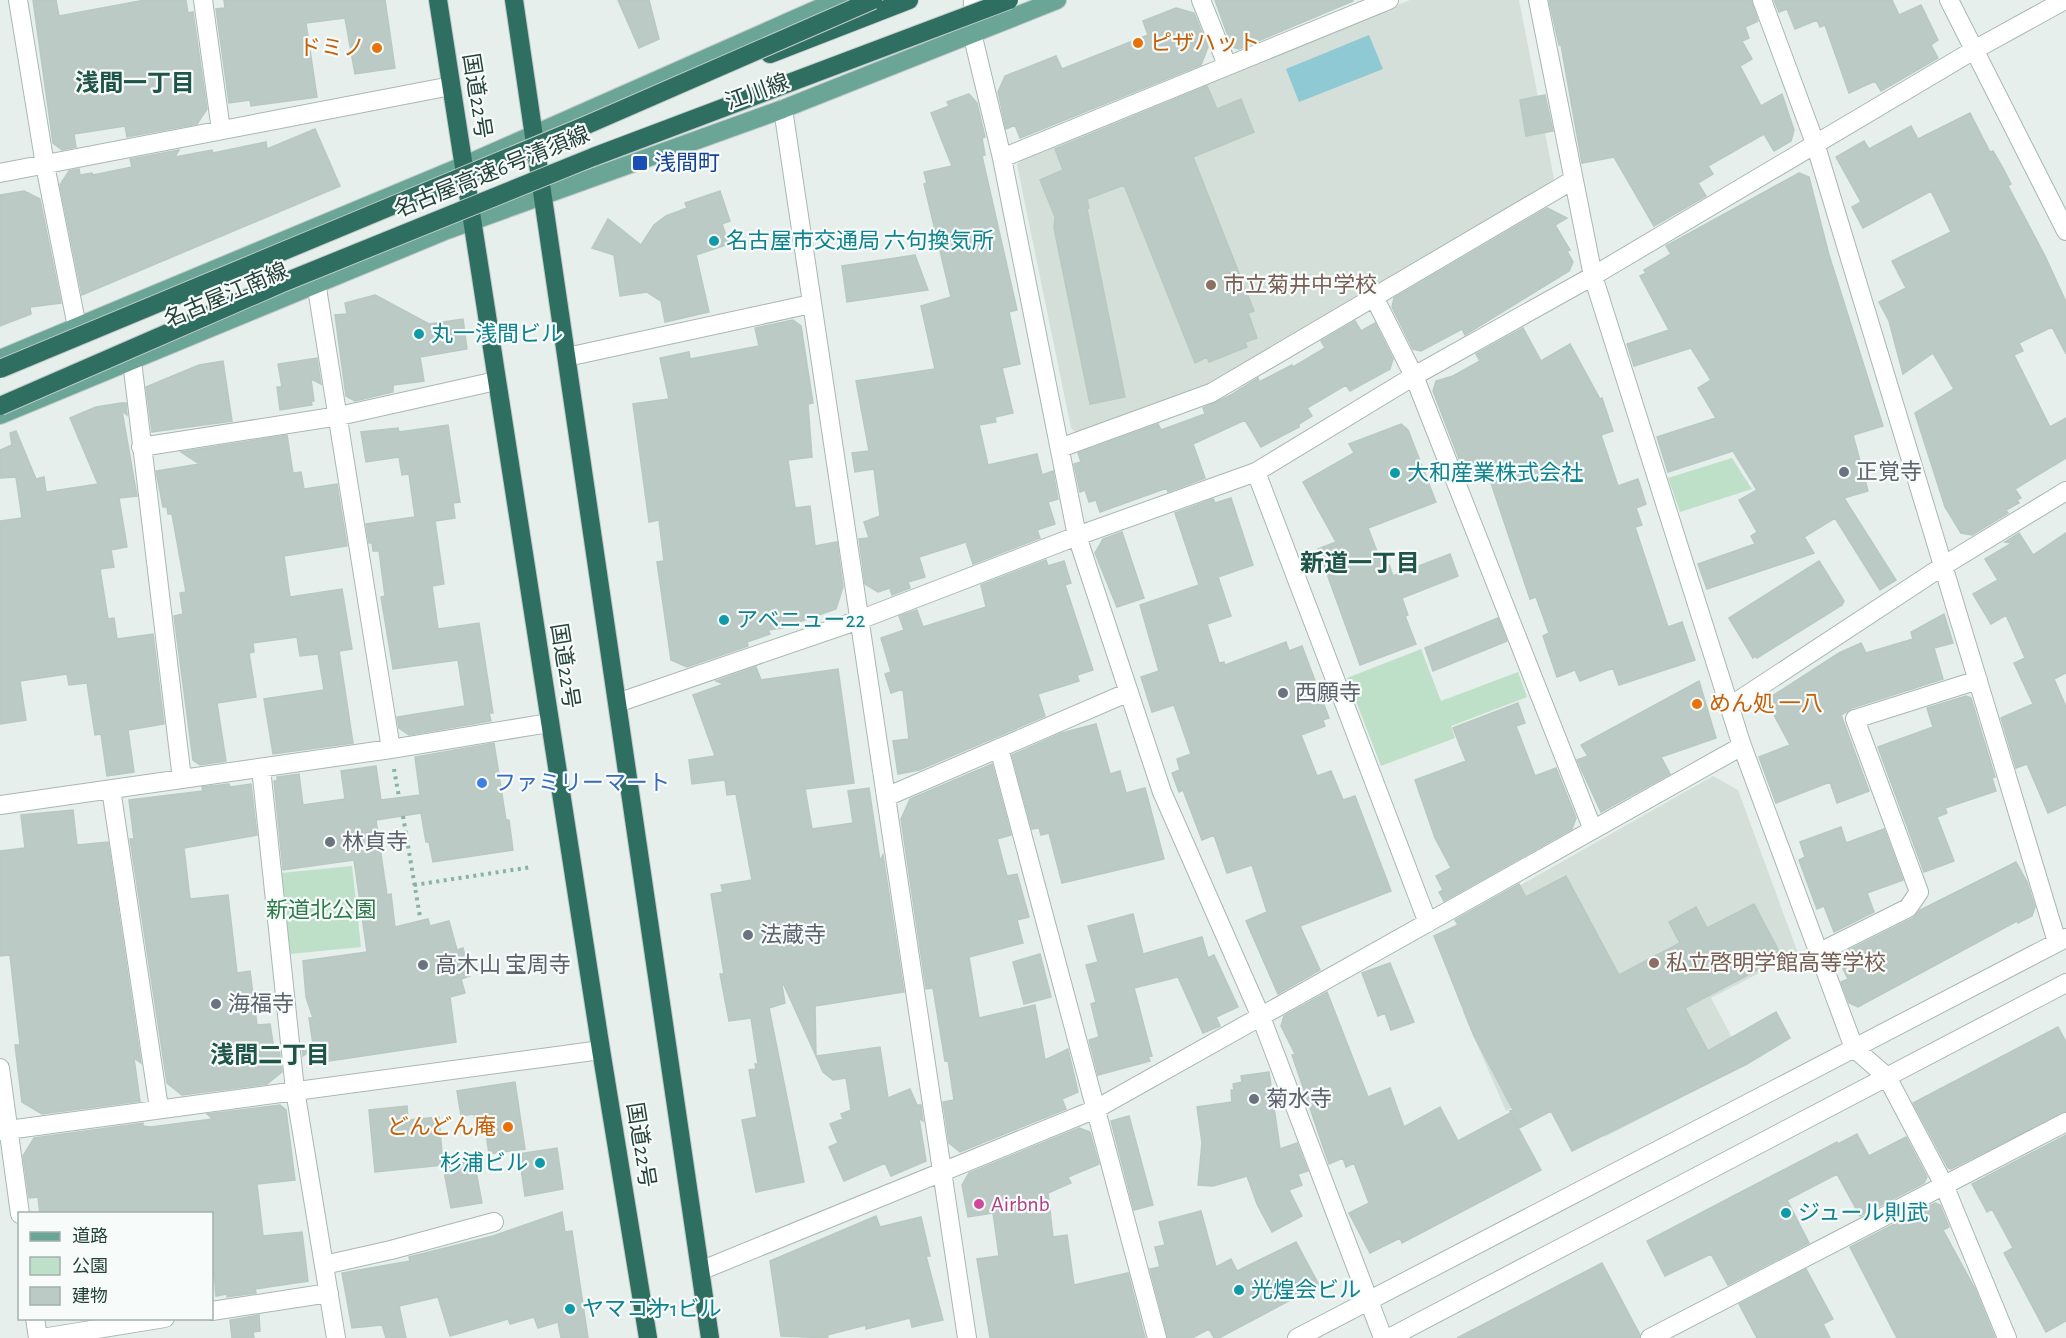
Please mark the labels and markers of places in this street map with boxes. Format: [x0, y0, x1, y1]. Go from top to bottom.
place label: ピザハット [1150, 32, 1260, 54]
marker: ピザハット [1131, 36, 1145, 50]
place label: ドミノ [299, 37, 365, 59]
marker: ドミノ [370, 41, 384, 55]
place label: 浅間町 [654, 151, 720, 174]
marker: 浅間町 [631, 154, 649, 172]
place label: 名古屋市交通局 六句換気所 [726, 229, 994, 252]
marker: 名古屋市交通局 六句換気所 [707, 234, 721, 248]
place label: 市立菊井中学校 [1223, 273, 1377, 296]
marker: 市立菊井中学校 [1204, 278, 1218, 292]
place label: 丸一浅間ビル [431, 322, 563, 345]
marker: 丸一浅間ビル [412, 327, 426, 341]
place label: 正覚寺 [1856, 460, 1922, 483]
place label: 大和産業株式会社 [1407, 461, 1583, 484]
marker: 正覚寺 [1837, 465, 1851, 479]
marker: 大和産業株式会社 [1388, 466, 1402, 480]
place label: アベニュー22 [736, 609, 866, 631]
marker: アベニュー22 [717, 613, 731, 627]
place label: 西願寺 [1295, 681, 1361, 704]
marker: 西願寺 [1276, 686, 1290, 700]
place label: めん処 一八 [1709, 692, 1823, 715]
marker: めん処 一八 [1690, 697, 1704, 711]
place label: ファミリーマート [494, 772, 670, 794]
marker: ファミリーマート [475, 776, 489, 790]
place label: 林貞寺 [342, 830, 408, 853]
marker: 林貞寺 [323, 835, 337, 849]
place label: 法蔵寺 [760, 923, 826, 946]
marker: 法蔵寺 [741, 928, 755, 942]
place label: 私立啓明学館高等学校 [1666, 951, 1886, 974]
place label: 高木山 宝周寺 [435, 953, 571, 976]
marker: 私立啓明学館高等学校 [1647, 956, 1661, 970]
marker: 高木山 宝周寺 [416, 958, 430, 972]
place label: 海福寺 [228, 992, 294, 1015]
marker: 海福寺 [209, 997, 223, 1011]
place label: 菊水寺 [1266, 1087, 1332, 1110]
marker: 菊水寺 [1247, 1092, 1261, 1106]
place label: どんどん庵 [387, 1115, 496, 1138]
marker: どんどん庵 [501, 1120, 515, 1134]
place label: 杉浦ビル [440, 1151, 528, 1174]
marker: 杉浦ビル [533, 1156, 547, 1170]
place label: Airbnb [991, 1193, 1050, 1215]
marker: Airbnb [972, 1197, 986, 1211]
place label: ジュール則武 [1798, 1201, 1928, 1224]
marker: ジュール則武 [1779, 1206, 1793, 1220]
place label: 光煌会ビル [1251, 1278, 1361, 1301]
marker: 光煌会ビル [1232, 1283, 1246, 1297]
place label: ヤマコ㐧1ビル [582, 1297, 722, 1320]
marker: ヤマコ㐧1ビル [563, 1302, 577, 1316]

